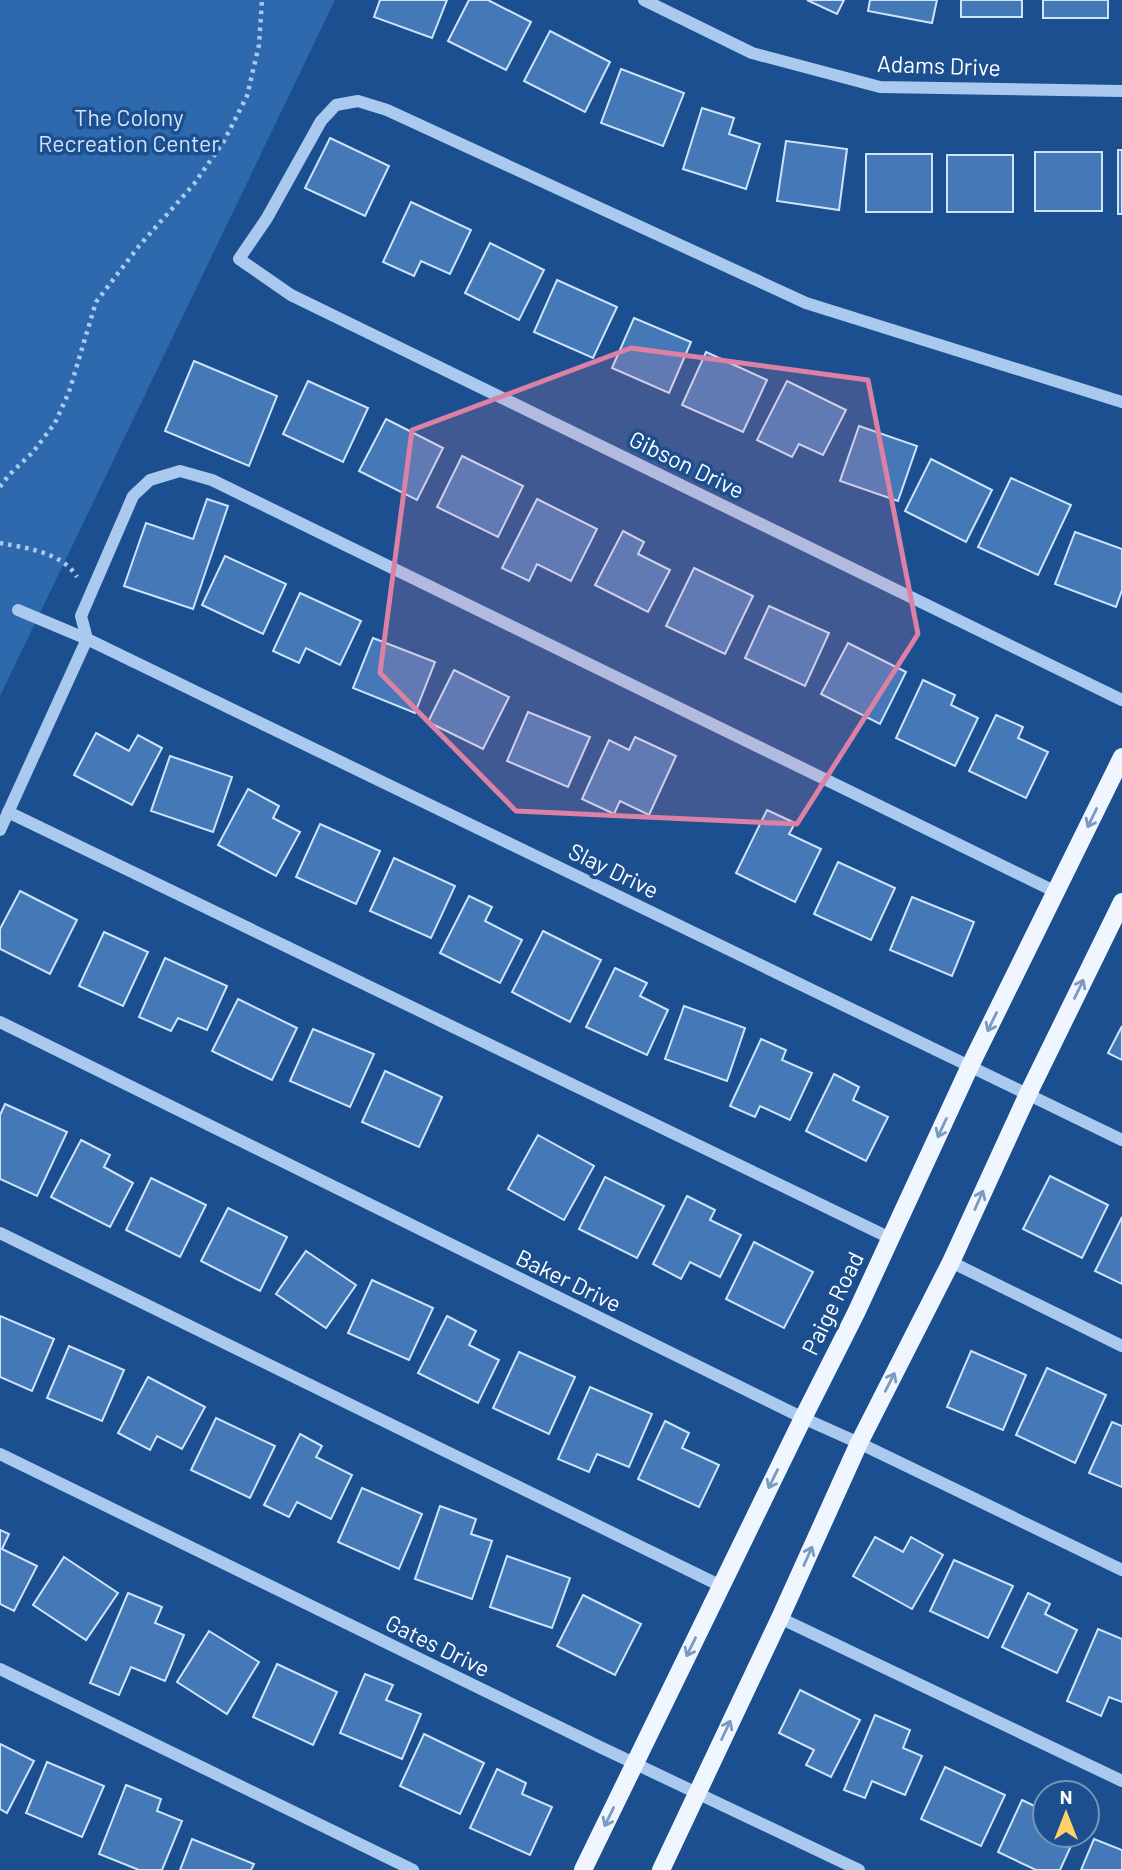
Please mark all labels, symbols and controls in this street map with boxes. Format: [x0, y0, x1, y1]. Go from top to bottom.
street label: Adams Drive [877, 49, 1001, 81]
park label: The Colony Recreation Center [38, 103, 220, 157]
street label: Gibson Drive [625, 424, 749, 504]
one-way arrow [1085, 807, 1098, 828]
street label: Slay Drive [564, 836, 664, 904]
one-way arrow [1073, 979, 1087, 1000]
one-way arrow [984, 1011, 998, 1032]
one-way arrow [934, 1117, 948, 1138]
one-way arrow [973, 1190, 986, 1211]
street label: Baker Drive [512, 1243, 626, 1317]
street label: Paige Road [795, 1247, 869, 1359]
one-way arrow [884, 1372, 898, 1393]
one-way arrow [766, 1468, 779, 1489]
one-way arrow [802, 1546, 815, 1567]
street label: Gates Drive [381, 1608, 495, 1682]
one-way arrow [684, 1636, 698, 1657]
one-way arrow [720, 1720, 734, 1741]
north arrow [1031, 1779, 1101, 1849]
text: N [1060, 1785, 1072, 1808]
one-way arrow [601, 1806, 615, 1827]

